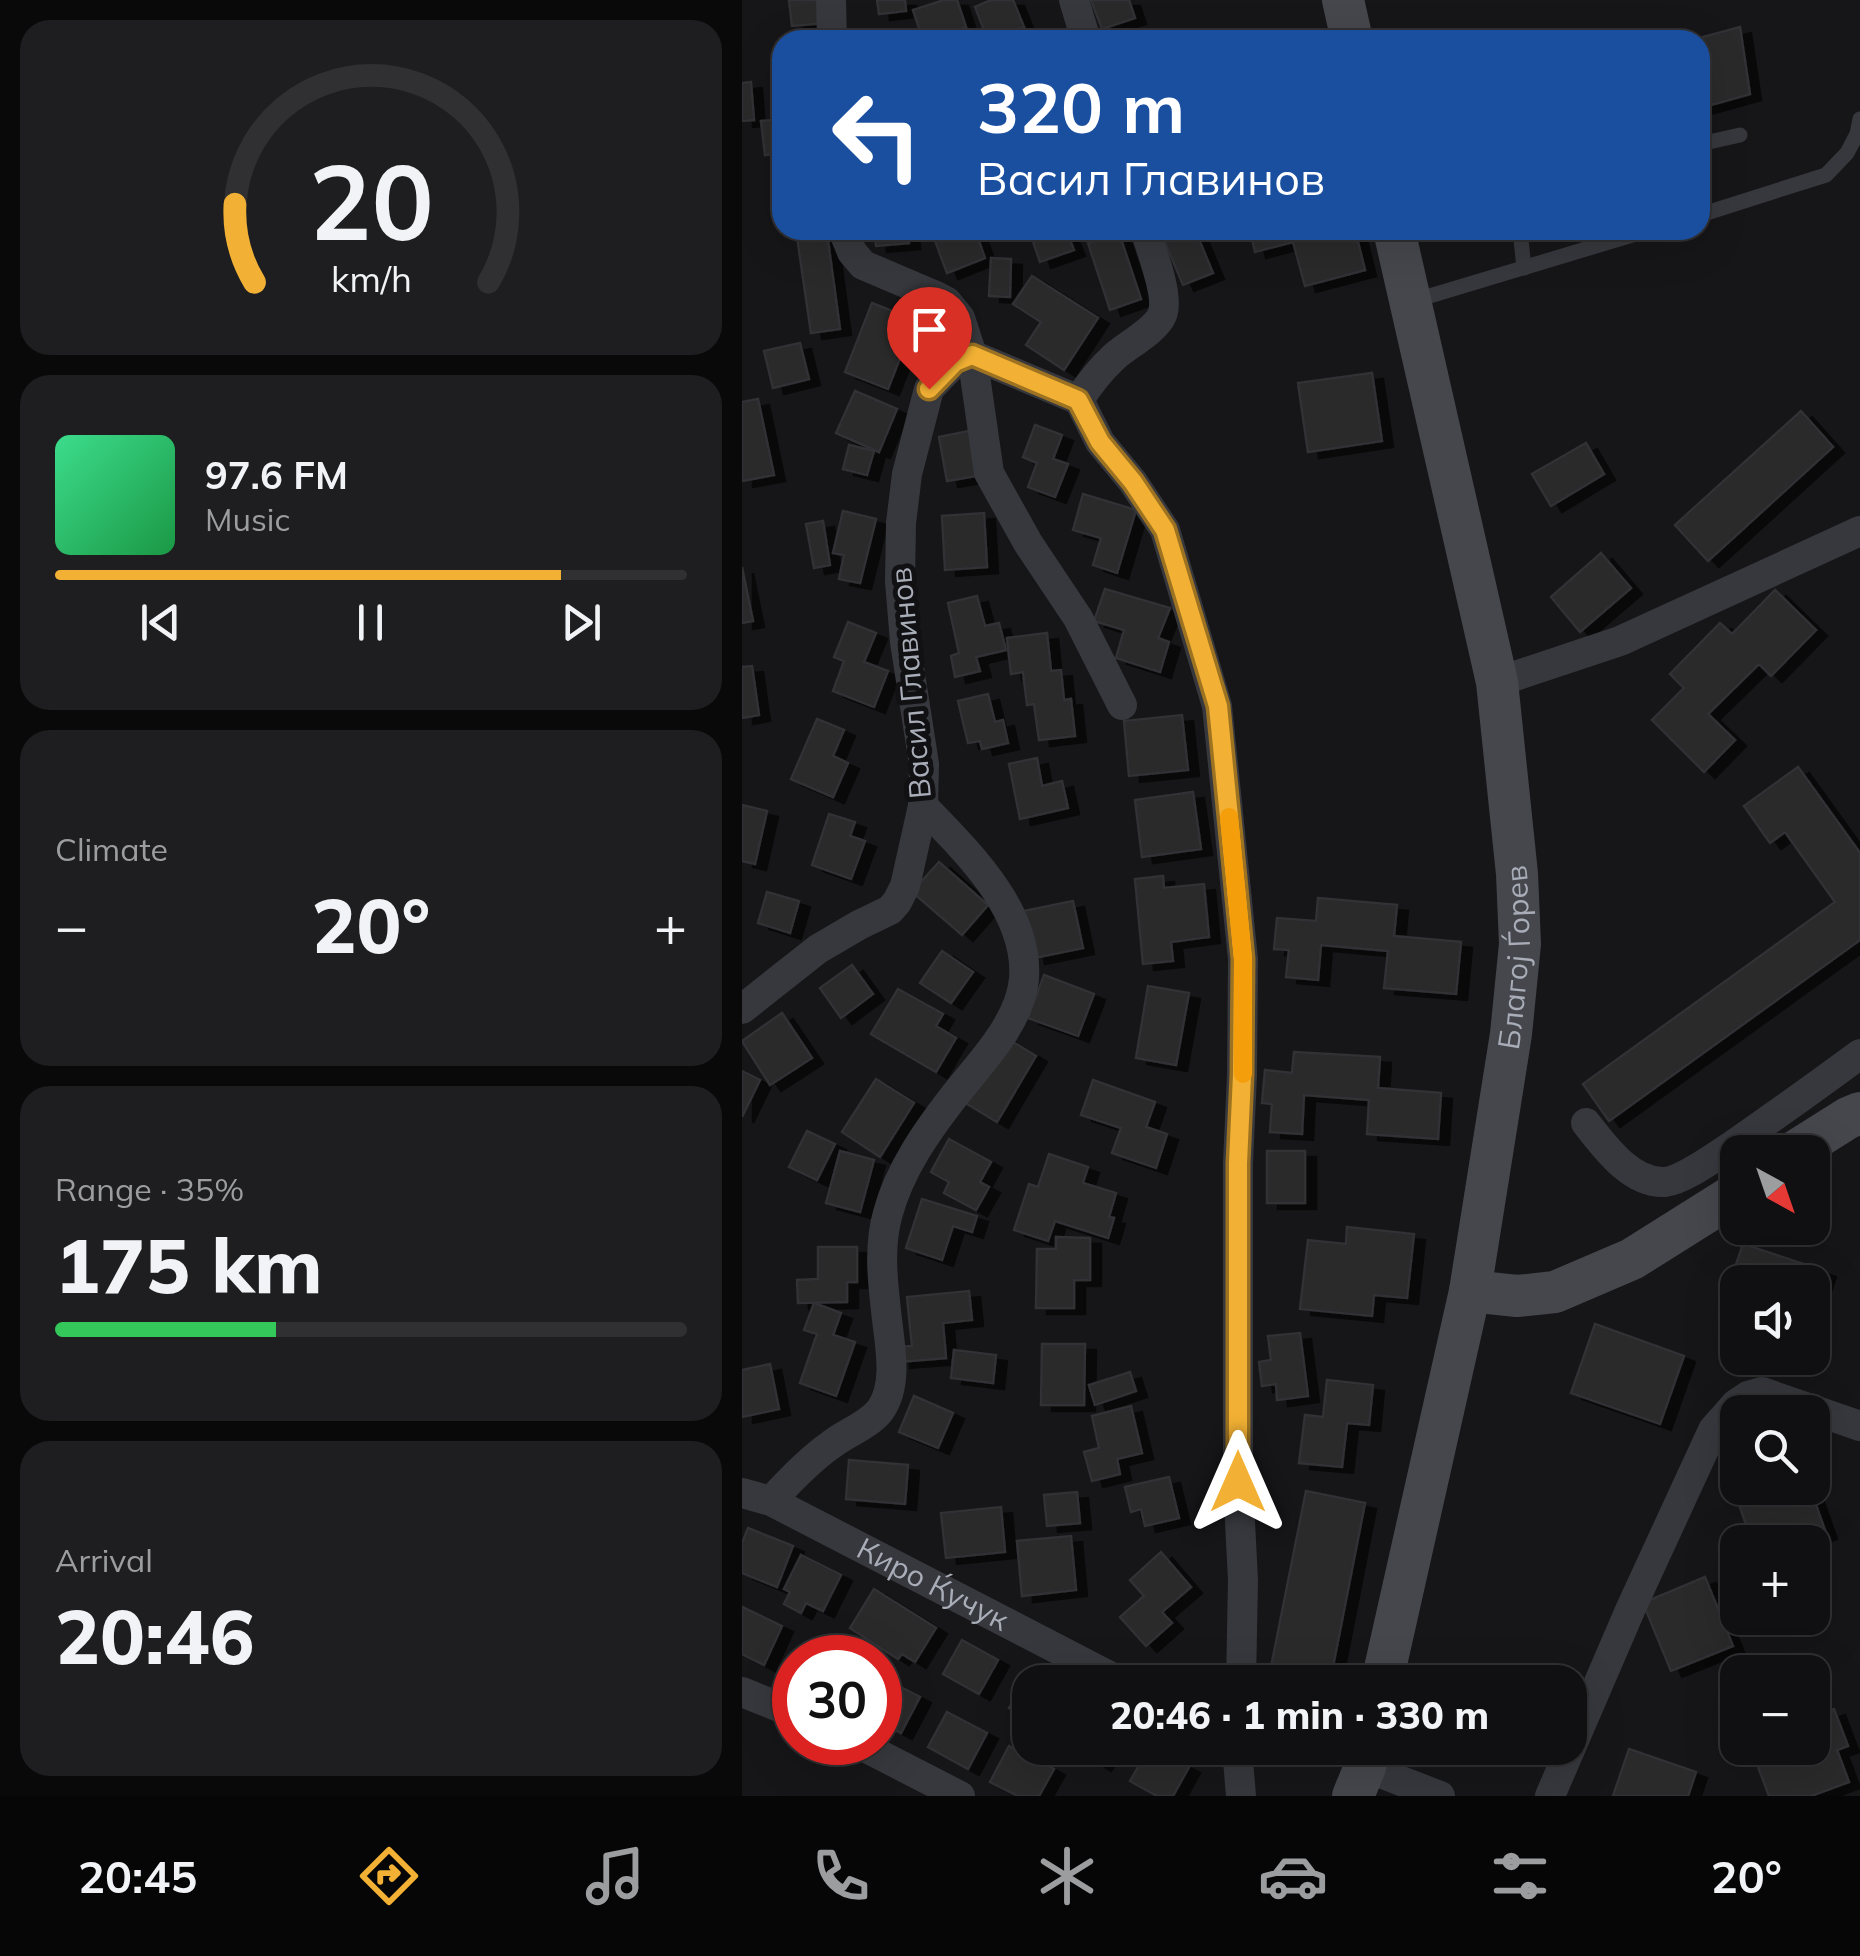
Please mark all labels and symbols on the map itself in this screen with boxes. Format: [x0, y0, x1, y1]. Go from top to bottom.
pin [887, 287, 972, 390]
street label: Васил Главинов [881, 566, 939, 800]
street label: Благој Ѓорев [1489, 863, 1538, 1052]
north arrow [1720, 1135, 1830, 1245]
position arrow [1186, 1430, 1290, 1534]
street label: Киро Ќучук [851, 1529, 1016, 1639]
speed limit sign: 30 [772, 1635, 902, 1765]

